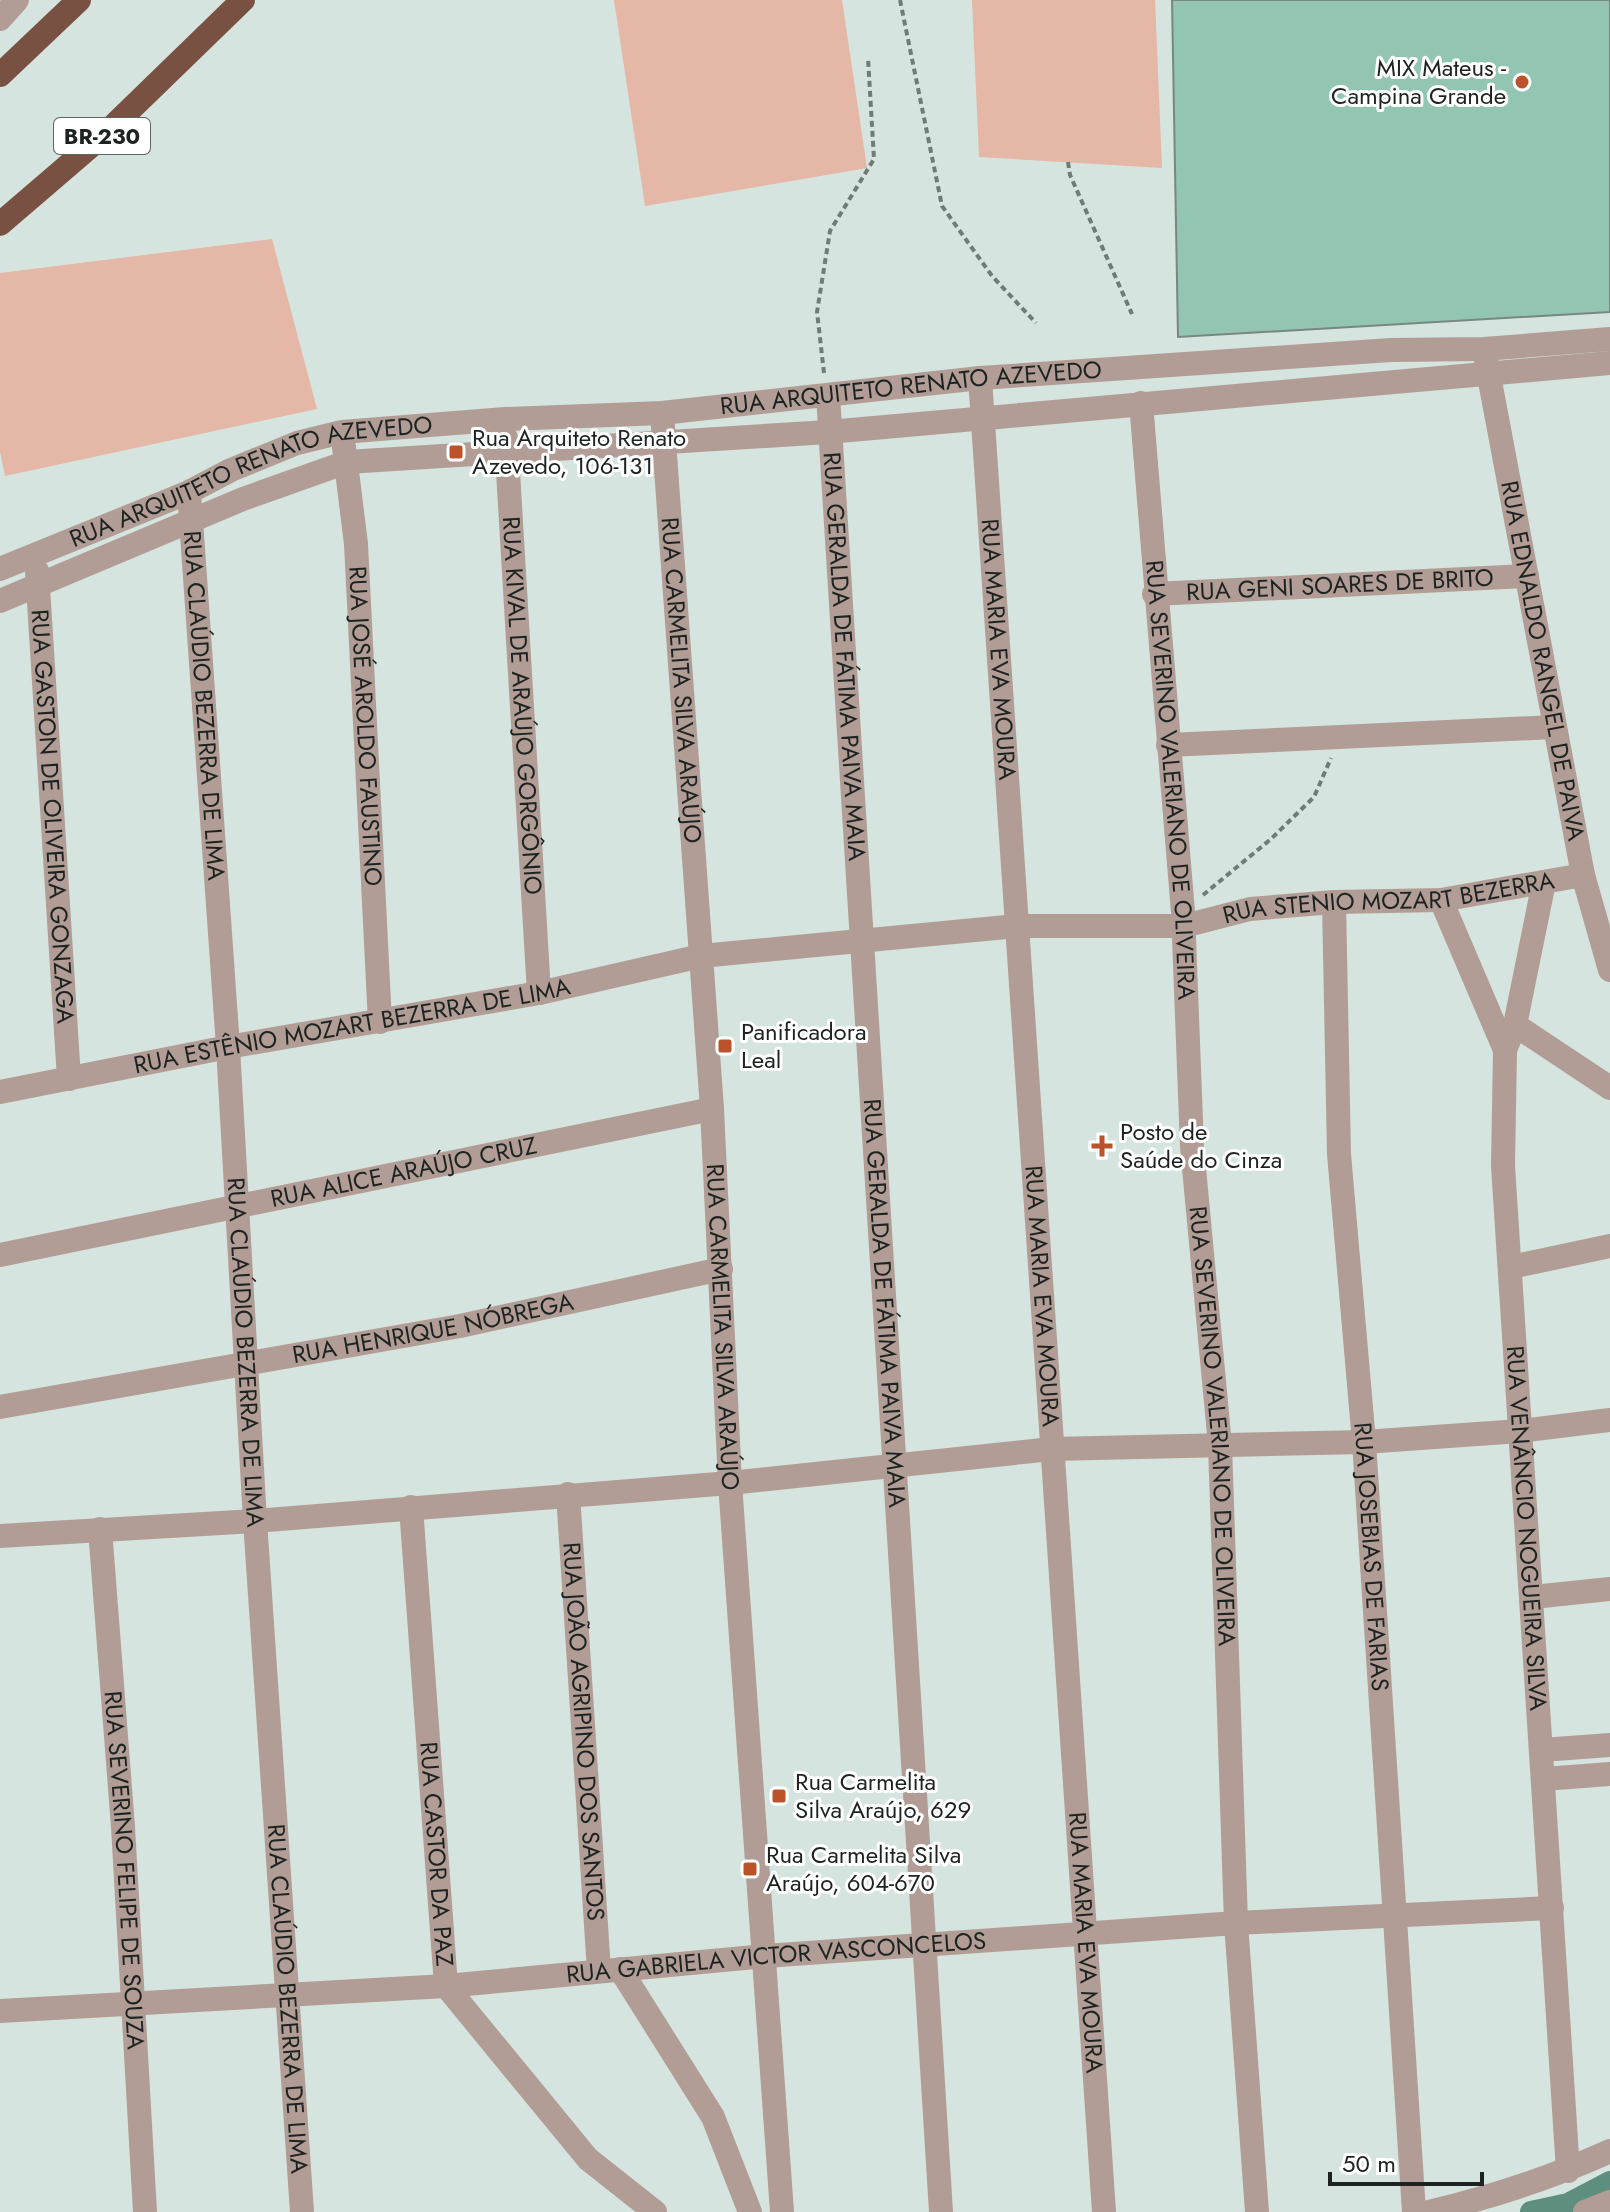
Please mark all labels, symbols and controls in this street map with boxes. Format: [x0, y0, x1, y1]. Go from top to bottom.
place label: MIX Mateus - Campina Grande [1331, 50, 1506, 113]
marker: MIX Mateus - Campina Grande [1513, 73, 1531, 91]
road number: BR-230 [54, 118, 150, 154]
street label: RUA ARQUITETO RENATO AZEVEDO [718, 352, 1103, 423]
street label: RUA ARQUITETO RENATO AZEVEDO [64, 407, 434, 556]
place label: Rua Arquiteto Renato Azevedo, 106-131 [472, 420, 686, 483]
marker: Rua Arquiteto Renato Azevedo, 106-131 [447, 443, 465, 461]
street label: RUA GERALDA DE FÁTIMA PAIVA MAIA [815, 451, 875, 862]
street label: RUA EDNALDO RANGEL DE PAIVA [1492, 478, 1594, 844]
street label: RUA KIVAL DE ARAÚJO GORGÔNIO [494, 515, 551, 896]
street label: RUA CARMELITA SILVA ARAÚJO [653, 516, 711, 845]
street label: RUA MARIA EVA MOURA [973, 518, 1025, 781]
street label: RUA CLAÚDIO BEZERRA DE LIMA [175, 529, 234, 882]
street label: RUA SEVERINO VALERIANO DE OLIVEIRA [1137, 558, 1204, 1001]
street label: RUA GENI SOARES DE BRITO [1185, 560, 1494, 609]
street label: RUA JOSÉ AROLDO FAUSTINO [340, 565, 391, 887]
street label: RUA GASTON DE OLIVEIRA GONZAGA [22, 608, 83, 1025]
street label: RUA STENIO MOZART BEZERRA [1219, 862, 1557, 932]
street label: RUA ESTÊNIO MOZART BEZERRA DE LIMA [130, 968, 574, 1082]
place label: Panificadora Leal [741, 1014, 867, 1077]
marker: Panificadora Leal [716, 1037, 734, 1055]
street label: RUA GERALDA DE FÁTIMA PAIVA MAIA [855, 1098, 915, 1509]
place label: Posto de Saúde do Cinza [1120, 1114, 1282, 1177]
street label: RUA ALICE ARAÚJO CRUZ [267, 1127, 540, 1216]
marker: Posto de Saúde do Cinza [1091, 1135, 1113, 1157]
street label: RUA CARMELITA SILVA ARAÚJO [698, 1163, 748, 1491]
street label: RUA MARIA EVA MOURA [1016, 1164, 1069, 1428]
street label: RUA CLAÚDIO BEZERRA DE LIMA [218, 1176, 273, 1528]
street label: RUA SEVERINO VALERIANO DE OLIVEIRA [1181, 1205, 1245, 1647]
street label: RUA HENRIQUE NÓBREGA [290, 1284, 577, 1372]
street label: RUA VENÂNCIO NOGUEIRA SILVA [1498, 1345, 1556, 1712]
street label: RUA JOSEBIAS DE FARIAS [1345, 1421, 1398, 1692]
street label: RUA JOÃO AGRIPINO DOS SANTOS [554, 1541, 614, 1922]
street label: RUA SEVERINO FELIPE DE SOUZA [96, 1689, 154, 2051]
street label: RUA CASTOR DA PAZ [411, 1740, 463, 1968]
place label: Rua Carmelita Silva Araújo, 629 [795, 1764, 971, 1827]
marker: Rua Carmelita Silva Araújo, 629 [770, 1787, 788, 1805]
street label: RUA MARIA EVA MOURA [1060, 1811, 1113, 2074]
street label: RUA CLAÚDIO BEZERRA DE LIMA [259, 1823, 317, 2175]
place label: Rua Carmelita Silva Araújo, 604-670 [766, 1837, 961, 1900]
marker: Rua Carmelita Silva Araújo, 604-670 [741, 1860, 759, 1878]
street label: RUA GABRIELA VICTOR VASCONCELOS [564, 1923, 987, 1992]
scale bar [1330, 2136, 1482, 2186]
text: 50 m [1342, 2146, 1396, 2181]

